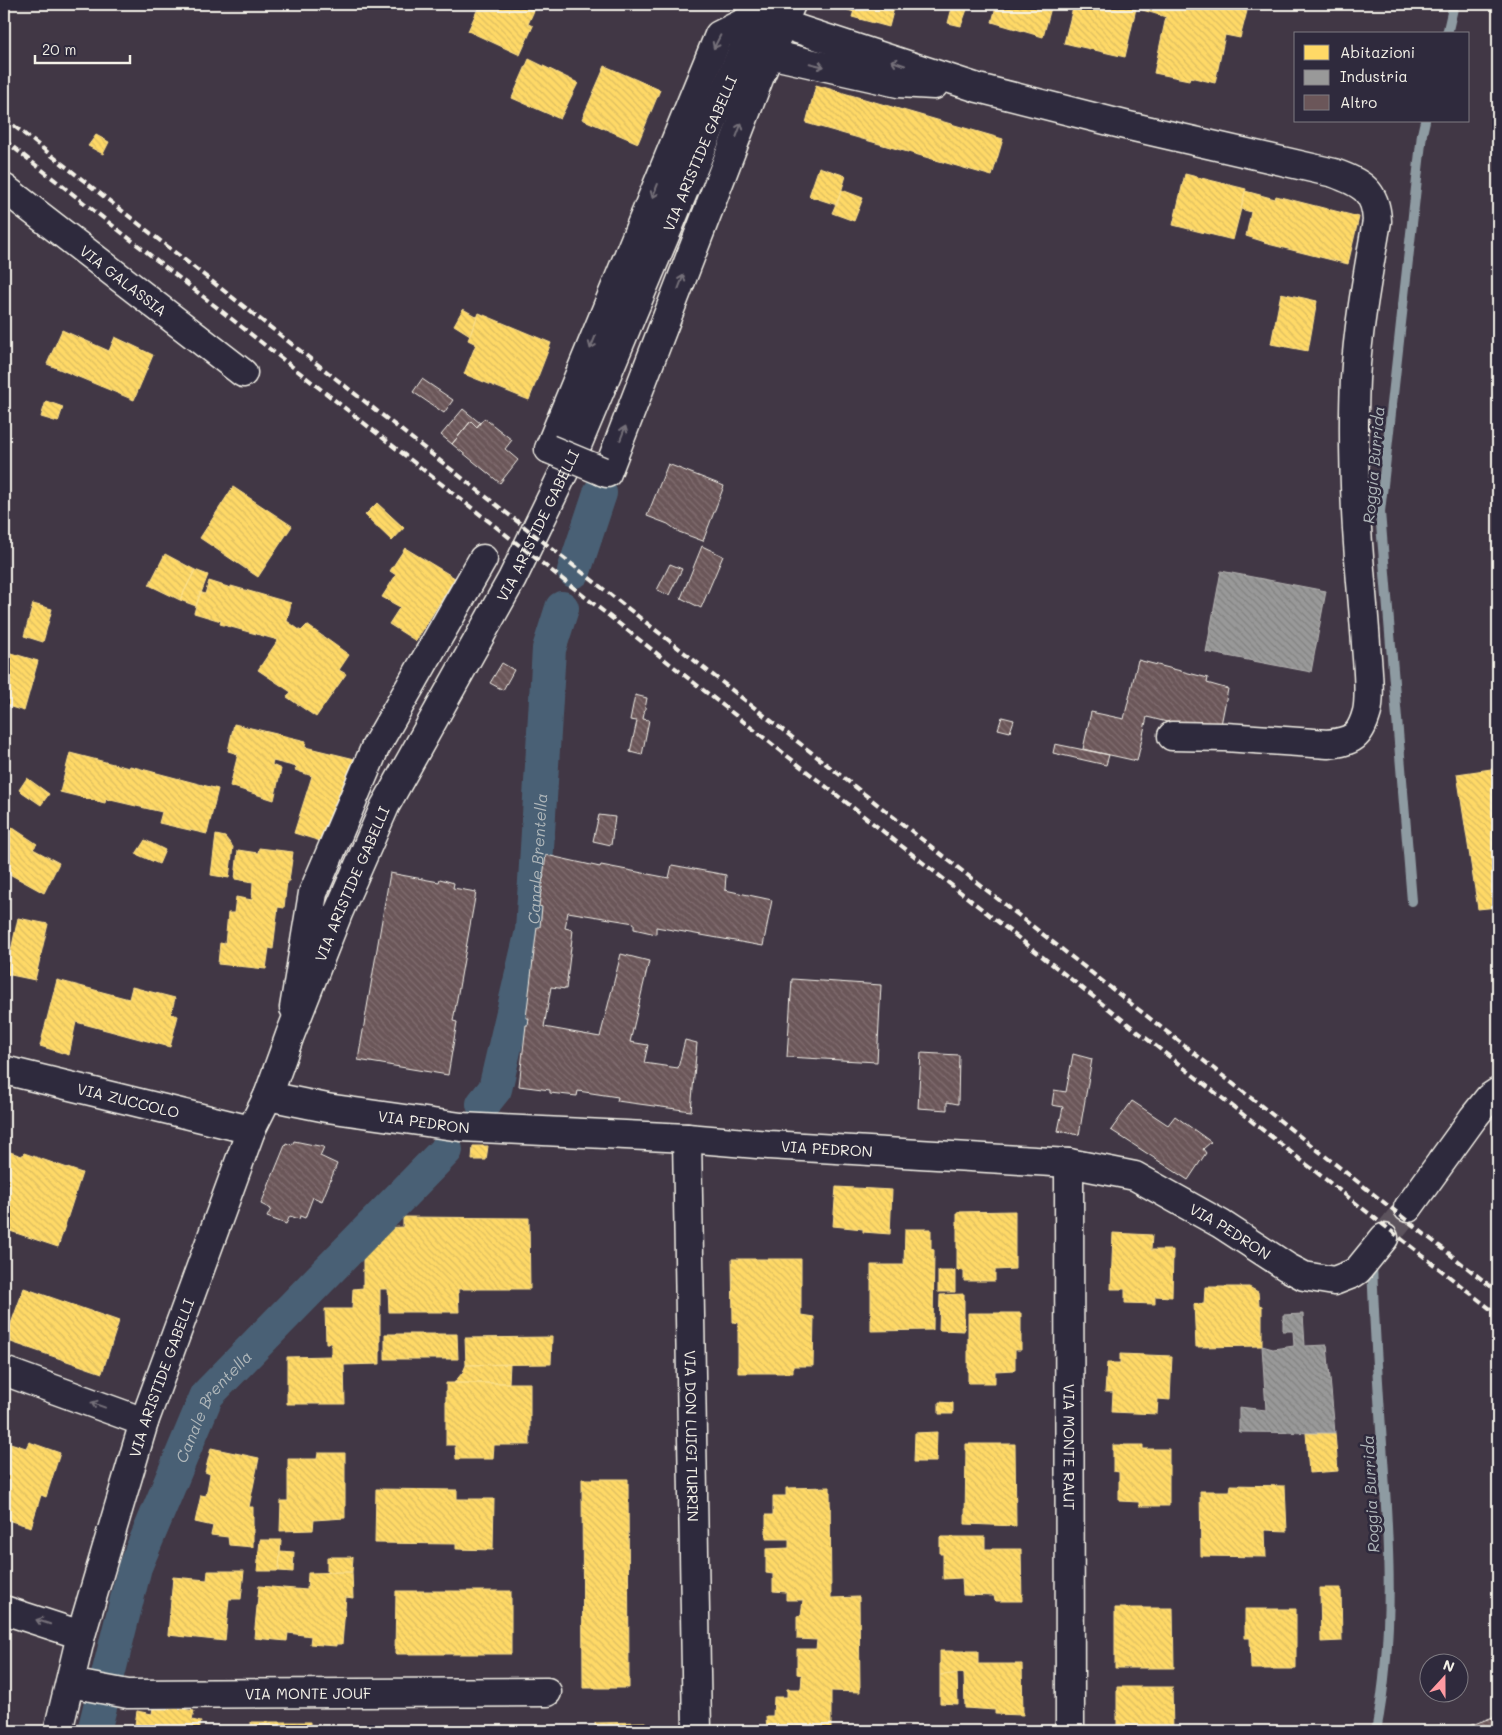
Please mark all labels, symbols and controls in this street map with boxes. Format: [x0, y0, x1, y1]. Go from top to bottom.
scale bar [35, 32, 130, 64]
legend [1294, 32, 1470, 122]
one-way arrow [712, 34, 722, 49]
text: 20 m [42, 39, 76, 59]
text: Abitazioni [1340, 42, 1415, 62]
one-way arrow [891, 58, 906, 67]
one-way arrow [808, 61, 824, 70]
text: Industria [1340, 66, 1408, 86]
street label: VIA ARISTIDE GABELLI [658, 72, 741, 234]
text: Altro [1340, 92, 1377, 112]
one-way arrow [735, 123, 744, 138]
one-way arrow [650, 183, 659, 198]
street label: VIA GALASSIA [76, 240, 171, 321]
one-way arrow [677, 274, 686, 290]
one-way arrow [588, 334, 598, 349]
water label: Roggia Burrida [1357, 405, 1389, 525]
one-way arrow [618, 426, 628, 441]
street label: VIA ARISTIDE GABELLI [491, 446, 583, 605]
water label: Canale Brentella [522, 793, 551, 925]
street label: VIA ARISTIDE GABELLI [310, 803, 394, 964]
street label: VIA ZUCCOLO [75, 1078, 182, 1122]
street label: VIA PEDRON [377, 1105, 470, 1137]
street label: VIA PEDRON [780, 1136, 873, 1161]
street label: VIA PEDRON [1186, 1198, 1275, 1264]
street label: VIA ARISTIDE GABELLI [124, 1295, 198, 1460]
water label: Canale Brentella [169, 1345, 256, 1466]
street label: VIA DON LUIGI TURRIN [681, 1350, 703, 1522]
street label: VIA MONTE RAUT [1059, 1384, 1080, 1510]
one-way arrow [91, 1400, 106, 1409]
water label: Roggia Burrida [1356, 1435, 1384, 1553]
one-way arrow [35, 1617, 51, 1627]
north arrow [1420, 1652, 1470, 1702]
text: N [1440, 1655, 1457, 1676]
street label: VIA MONTE JOUF [245, 1683, 371, 1703]

